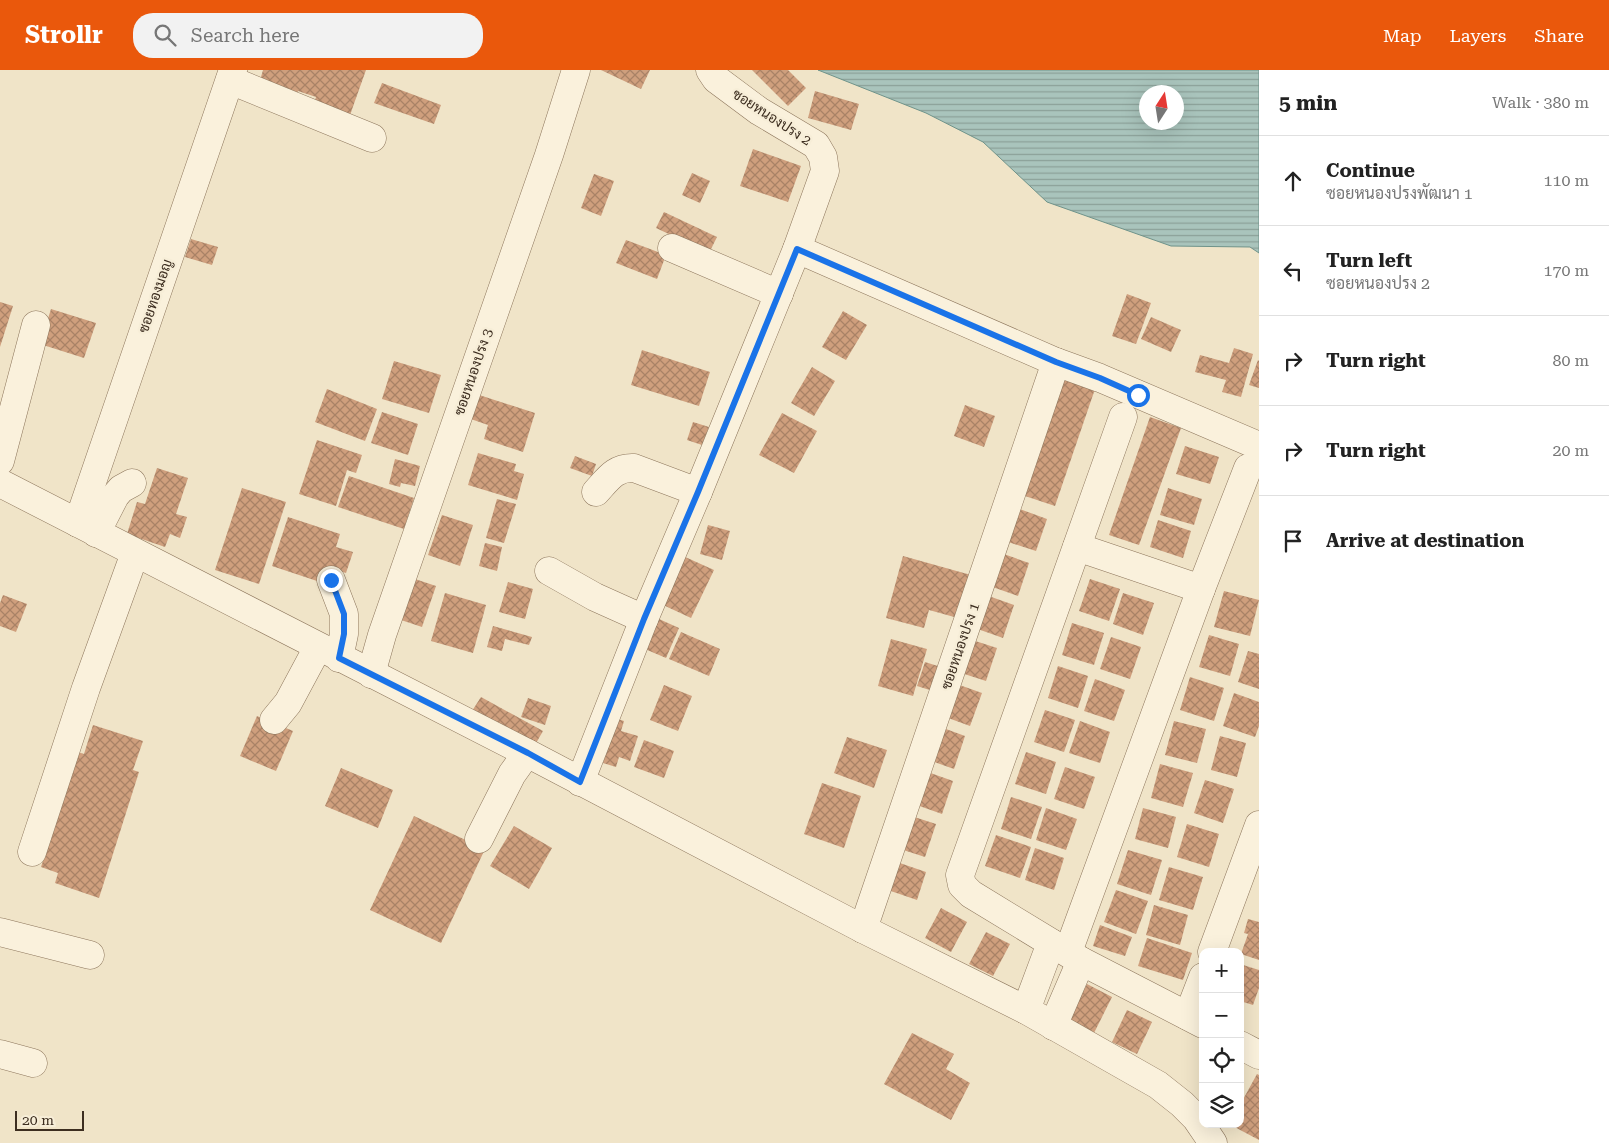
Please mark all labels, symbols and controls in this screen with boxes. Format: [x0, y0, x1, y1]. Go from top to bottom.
search box [133, 13, 483, 58]
text: Strollr [25, 21, 103, 49]
icon: search [151, 21, 179, 49]
text: Search here [191, 24, 300, 47]
text: Map [1383, 25, 1422, 46]
text: Layers [1450, 25, 1506, 46]
text: Share [1534, 25, 1584, 46]
north arrow [1139, 85, 1184, 130]
street label: ซอยหนองปรง 2 [730, 86, 815, 149]
text: 5 min [1279, 91, 1337, 115]
text: Walk · 380 m [1492, 93, 1589, 112]
text: Continue [1326, 159, 1415, 182]
icon: ahead [1279, 167, 1307, 195]
text: 110 m [1543, 171, 1589, 190]
text: ซอยหนองปรงพัฒนา 1 [1326, 184, 1473, 203]
text: Turn left [1326, 249, 1412, 272]
street label: ซอยทองมอญ [135, 257, 176, 335]
icon: left [1279, 257, 1307, 285]
text: 170 m [1543, 261, 1589, 280]
text: ซอยหนองปรง 2 [1326, 274, 1430, 293]
street label: ซอยหนองปรง 3 [451, 326, 495, 418]
icon: right [1279, 347, 1307, 375]
text: Turn right [1326, 349, 1426, 372]
text: 80 m [1552, 351, 1589, 370]
route start [1127, 384, 1150, 407]
icon: right [1279, 437, 1307, 465]
text: Turn right [1326, 439, 1426, 462]
text: 20 m [1552, 441, 1589, 460]
icon: arrive [1279, 527, 1307, 555]
text: Arrive at destination [1326, 529, 1524, 552]
route end [320, 569, 343, 592]
street label: ซอยหนองปรง 1 [938, 600, 982, 692]
map controls [1199, 948, 1244, 1128]
button: + [1199, 948, 1244, 993]
button: − [1199, 993, 1244, 1038]
button: locate [1199, 1038, 1244, 1083]
button: layers [1199, 1083, 1244, 1128]
scale bar [15, 1108, 84, 1131]
text: 20 m [22, 1112, 54, 1128]

